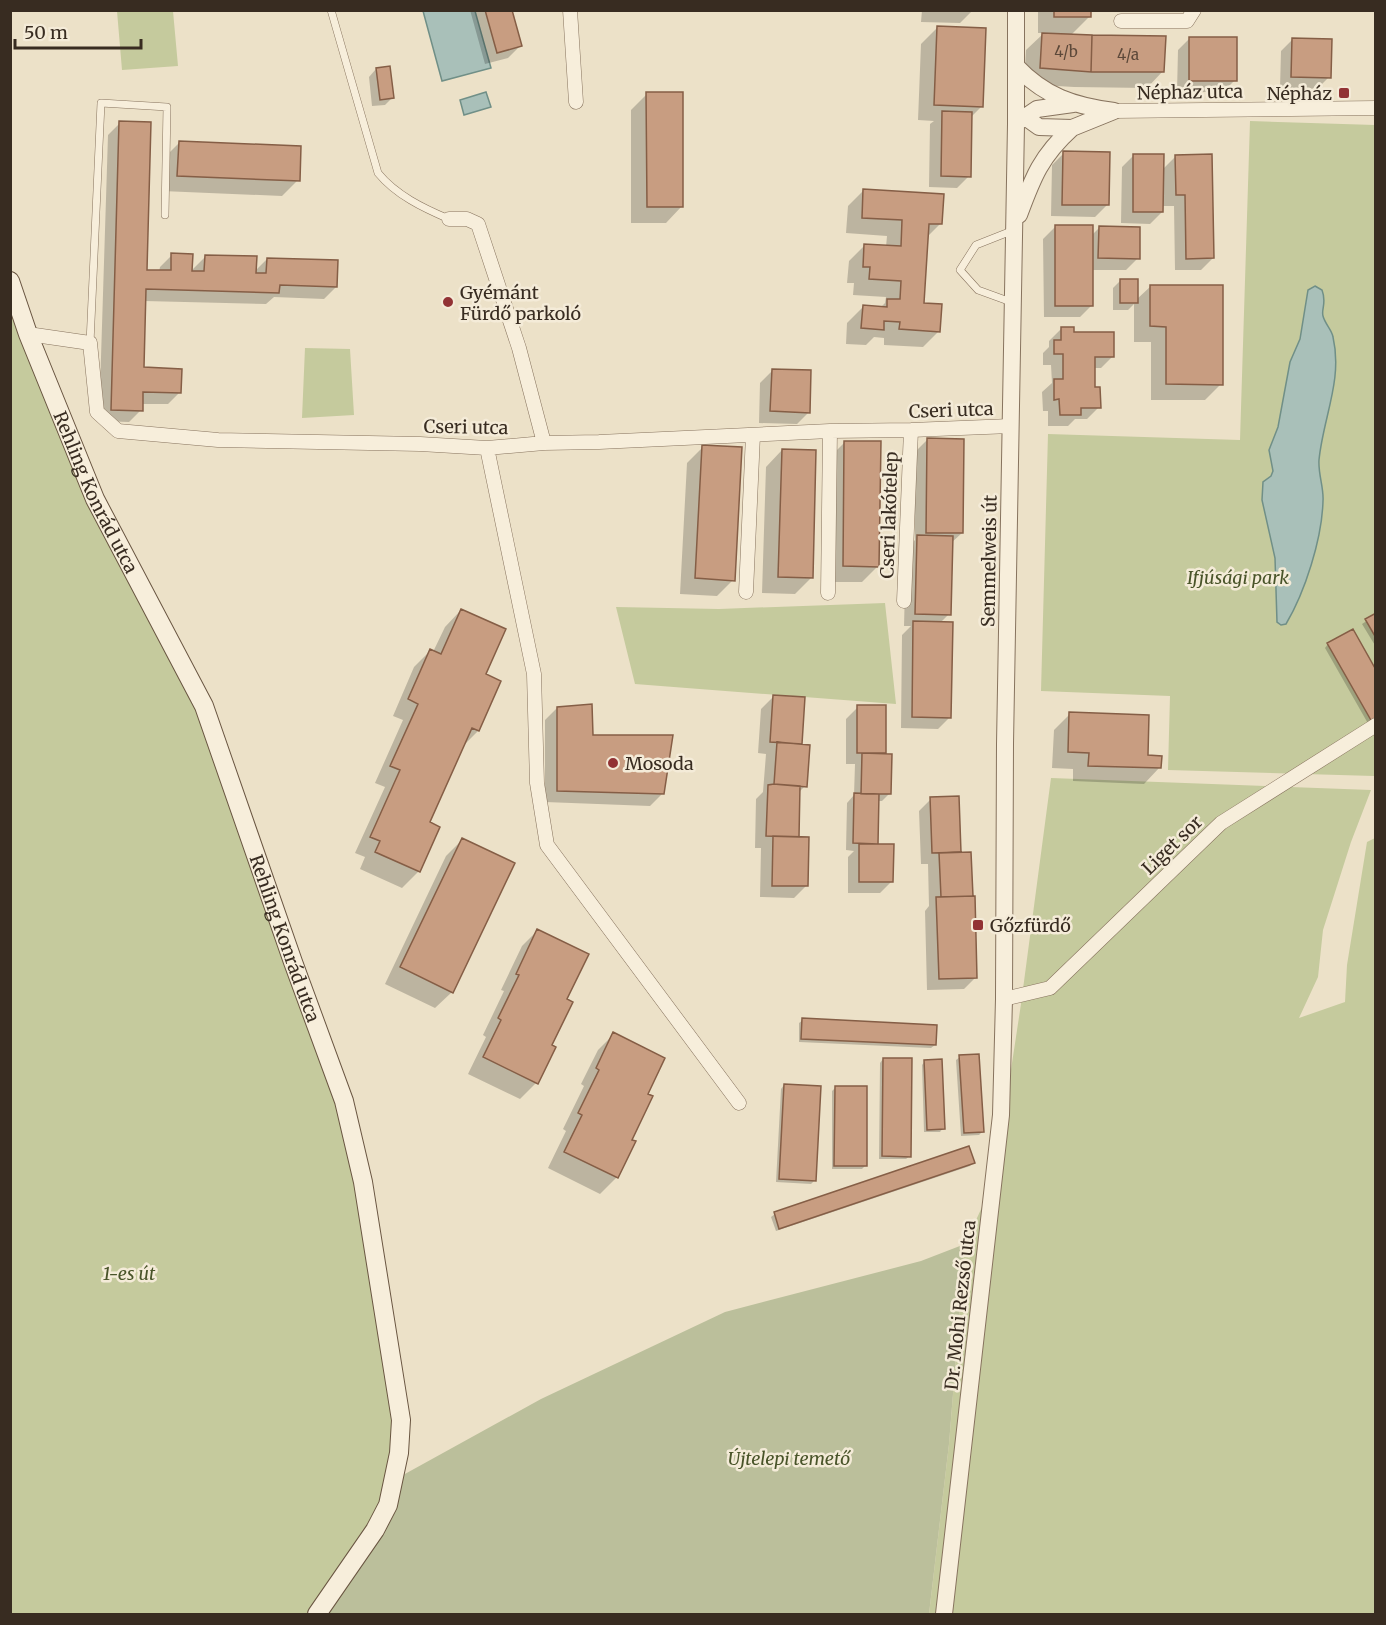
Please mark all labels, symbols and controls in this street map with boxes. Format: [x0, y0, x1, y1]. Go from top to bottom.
scale bar [15, 12, 141, 50]
text: 50 m [24, 21, 68, 44]
house number: 4/b [1054, 42, 1078, 61]
house number: 4/a [1117, 45, 1139, 64]
street label: Népház utca [1137, 80, 1244, 104]
place label: Népház [1267, 82, 1332, 105]
marker: Népház [1337, 86, 1351, 100]
place label: Gyémánt Fürdő parkoló [460, 281, 581, 325]
marker: Gyémánt Fürdő parkoló [441, 295, 455, 309]
street label: Cseri utca [908, 397, 994, 423]
street label: Rehling Konrád utca [49, 407, 144, 577]
street label: Cseri utca [423, 415, 509, 439]
street label: Cseri lakótelep [875, 451, 903, 579]
street label: Semmelweis út [976, 495, 1002, 627]
park label: Ifjúsági park [1187, 566, 1289, 589]
place label: Mosoda [625, 752, 694, 775]
marker: Mosoda [606, 756, 620, 770]
street label: Liget sor [1137, 811, 1207, 879]
street label: Rehling Konrád utca [245, 851, 326, 1025]
place label: Gőzfürdő [990, 914, 1071, 937]
marker: Gőzfürdő [971, 918, 985, 932]
street label: Dr. Mohi Rezső utca [940, 1218, 980, 1391]
park label: 1-es út [103, 1262, 156, 1285]
park label: Újtelepi temető [728, 1447, 852, 1470]

